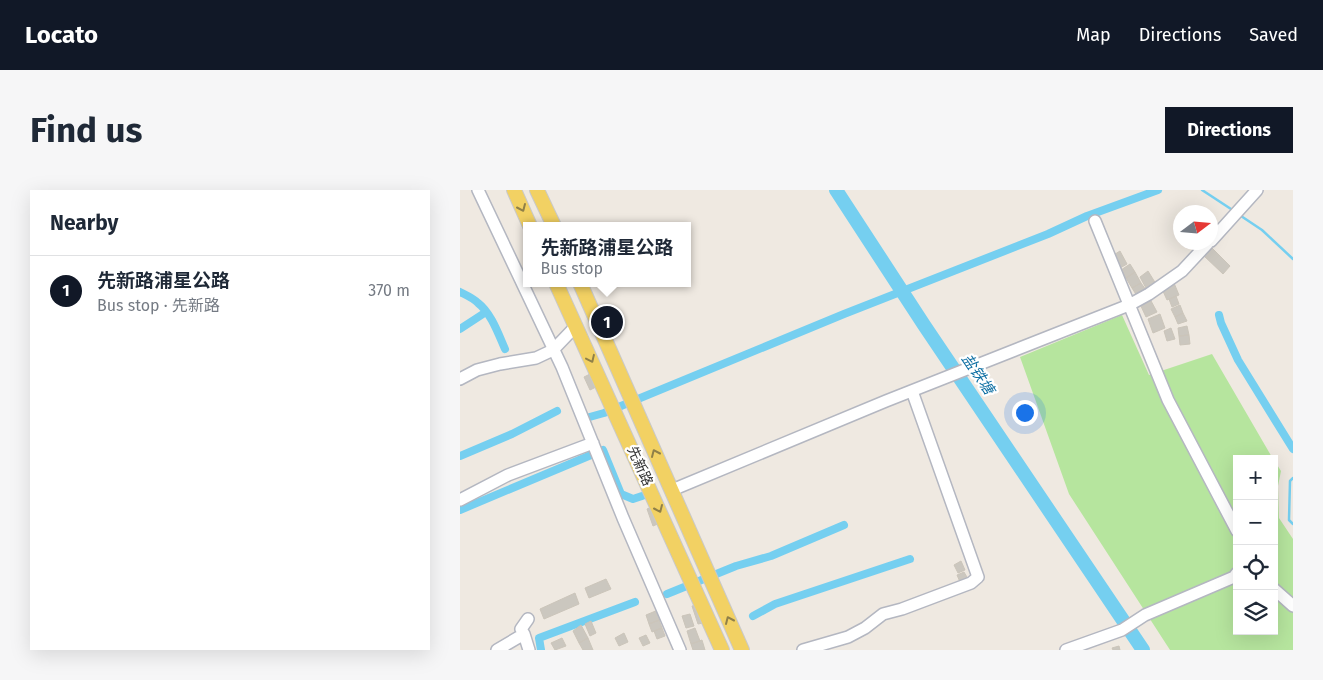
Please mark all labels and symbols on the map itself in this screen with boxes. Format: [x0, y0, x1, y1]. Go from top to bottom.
one-way arrow [515, 203, 526, 212]
north arrow [1173, 205, 1218, 250]
pin: 1 [591, 303, 623, 341]
water label: 盐铁塘 [958, 350, 1000, 400]
one-way arrow [584, 354, 594, 363]
your location [1012, 400, 1038, 426]
street label: 先新路 [624, 443, 656, 489]
one-way arrow [651, 449, 661, 458]
one-way arrow [652, 504, 663, 513]
one-way arrow [724, 616, 735, 625]

